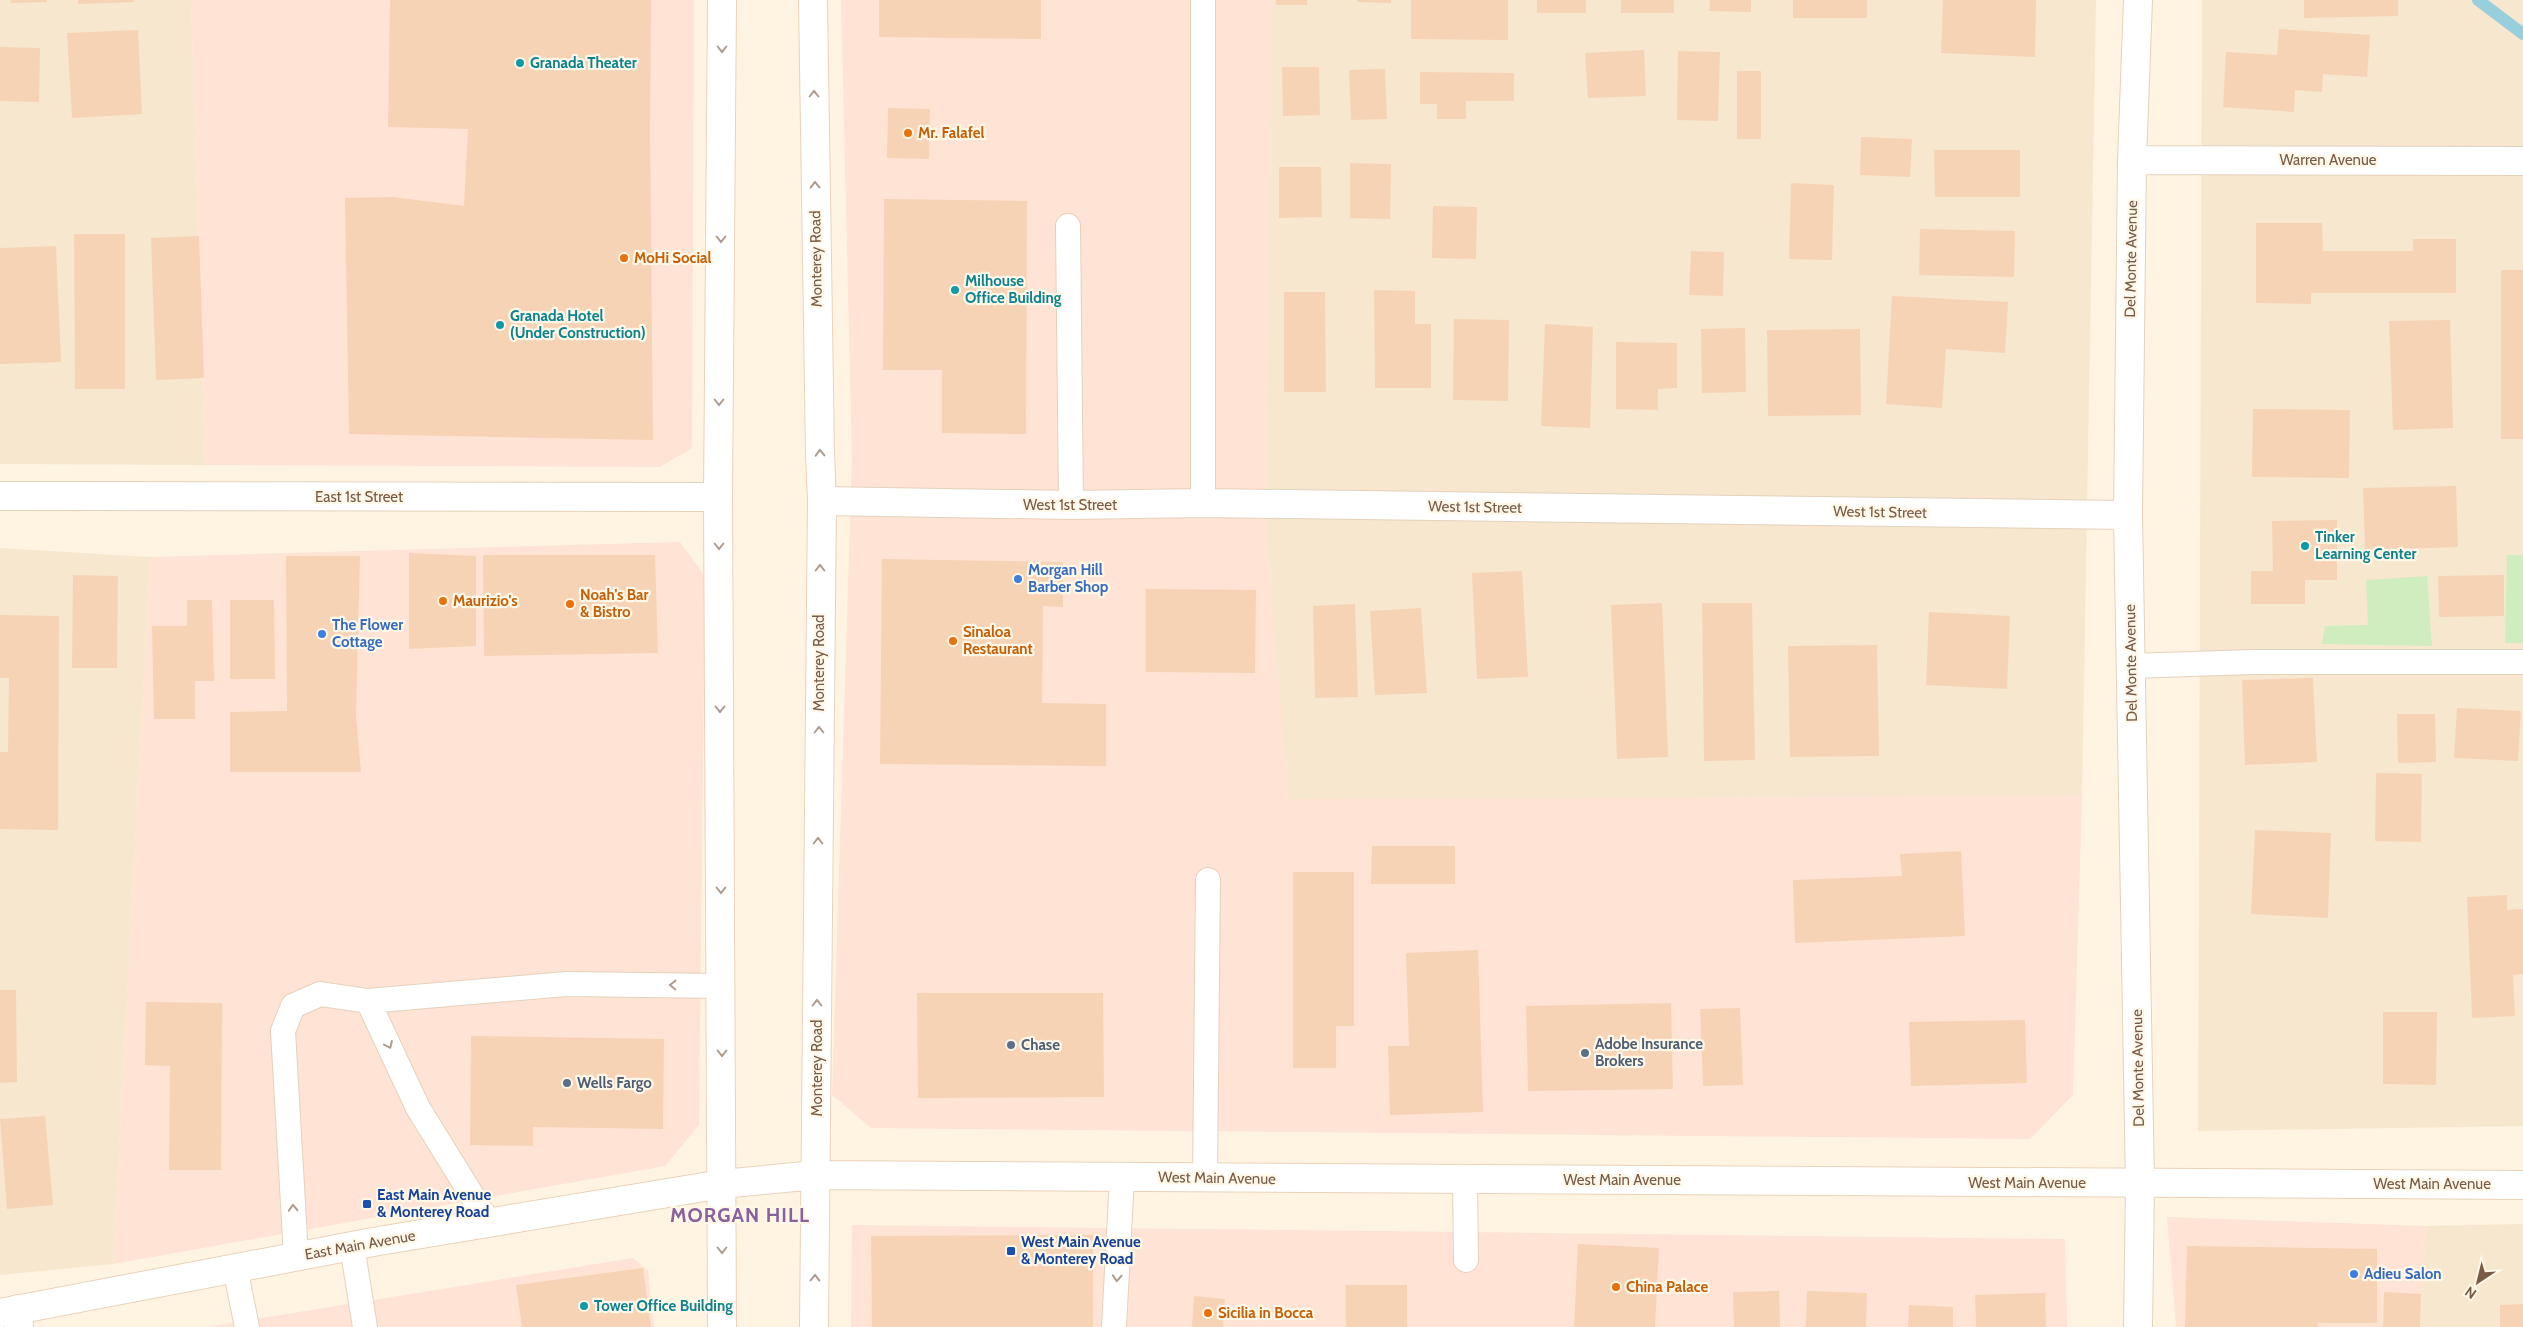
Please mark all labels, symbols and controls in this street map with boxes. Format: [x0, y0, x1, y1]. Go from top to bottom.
one-way arrow [717, 45, 727, 53]
place label: Granada Theater [530, 54, 637, 72]
marker: Granada Theater [514, 57, 526, 69]
one-way arrow [809, 90, 819, 98]
place label: Mr. Falafel [918, 124, 984, 142]
marker: Mr. Falafel [902, 127, 914, 139]
street label: Warren Avenue [2279, 151, 2377, 169]
one-way arrow [810, 181, 820, 189]
street label: Del Monte Avenue [2121, 200, 2141, 318]
street label: Monterey Road [806, 210, 826, 308]
one-way arrow [716, 236, 726, 244]
place label: MoHi Social [634, 249, 711, 267]
marker: MoHi Social [618, 252, 630, 264]
place label: Milhouse Office Building [965, 272, 1062, 307]
marker: Milhouse Office Building [949, 284, 961, 296]
place label: Granada Hotel (Under Construction) [510, 307, 646, 342]
marker: Granada Hotel (Under Construction) [494, 319, 506, 331]
one-way arrow [714, 398, 725, 406]
one-way arrow [814, 448, 825, 456]
street label: East 1st Street [315, 488, 403, 506]
street label: West 1st Street [1023, 496, 1117, 514]
street label: West 1st Street [1428, 497, 1522, 517]
street label: West 1st Street [1833, 502, 1927, 522]
place label: Tinker Learning Center [2315, 528, 2416, 563]
marker: Tinker Learning Center [2299, 540, 2311, 552]
one-way arrow [714, 542, 724, 550]
place label: Morgan Hill Barber Shop [1028, 561, 1109, 596]
one-way arrow [815, 563, 825, 571]
marker: Morgan Hill Barber Shop [1012, 573, 1024, 585]
place label: Noah's Bar & Bistro [580, 586, 649, 621]
place label: Maurizio's [453, 592, 518, 610]
marker: Maurizio's [437, 595, 449, 607]
marker: Noah's Bar & Bistro [564, 598, 576, 610]
street label: Del Monte Avenue [2121, 604, 2141, 722]
street label: Monterey Road [810, 615, 828, 711]
place label: The Flower Cottage [332, 616, 403, 651]
place label: Sinaloa Restaurant [963, 623, 1033, 658]
marker: The Flower Cottage [316, 628, 328, 640]
marker: Sinaloa Restaurant [947, 635, 959, 647]
one-way arrow [715, 705, 725, 713]
one-way arrow [814, 726, 824, 734]
one-way arrow [813, 837, 823, 844]
one-way arrow [716, 886, 726, 894]
one-way arrow [668, 980, 676, 990]
one-way arrow [812, 999, 822, 1007]
street label: Del Monte Avenue [2128, 1009, 2148, 1127]
street label: Monterey Road [808, 1020, 826, 1116]
place label: Adobe Insurance Brokers [1595, 1035, 1703, 1070]
place label: Chase [1021, 1036, 1060, 1054]
marker: Chase [1005, 1039, 1017, 1051]
one-way arrow [382, 1040, 393, 1049]
marker: Adobe Insurance Brokers [1579, 1047, 1591, 1059]
one-way arrow [717, 1049, 727, 1057]
place label: Wells Fargo [577, 1074, 652, 1092]
marker: Wells Fargo [561, 1077, 573, 1089]
street label: West Main Avenue [1158, 1168, 1276, 1188]
street label: West Main Avenue [1563, 1171, 1681, 1189]
street label: West Main Avenue [1968, 1174, 2086, 1192]
street label: West Main Avenue [2373, 1175, 2491, 1193]
place label: East Main Avenue & Monterey Road [377, 1186, 491, 1221]
marker: East Main Avenue & Monterey Road [361, 1198, 373, 1210]
one-way arrow [288, 1203, 299, 1211]
district label: MORGAN HILL [670, 1203, 810, 1227]
street label: East Main Avenue [303, 1226, 417, 1264]
place label: West Main Avenue & Monterey Road [1021, 1233, 1141, 1268]
marker: West Main Avenue & Monterey Road [1005, 1245, 1017, 1257]
one-way arrow [717, 1247, 727, 1255]
north arrow [2453, 1257, 2503, 1307]
place label: Adieu Salon [2364, 1265, 2442, 1283]
marker: Adieu Salon [2348, 1268, 2360, 1280]
one-way arrow [810, 1274, 820, 1282]
one-way arrow [1111, 1274, 1122, 1282]
place label: China Palace [1626, 1278, 1709, 1296]
marker: China Palace [1610, 1281, 1622, 1293]
text: N [2461, 1282, 2480, 1303]
place label: Tower Office Building [594, 1297, 733, 1315]
marker: Tower Office Building [578, 1300, 590, 1312]
place label: Sicilia in Bocca [1218, 1304, 1314, 1322]
marker: Sicilia in Bocca [1202, 1307, 1214, 1319]

